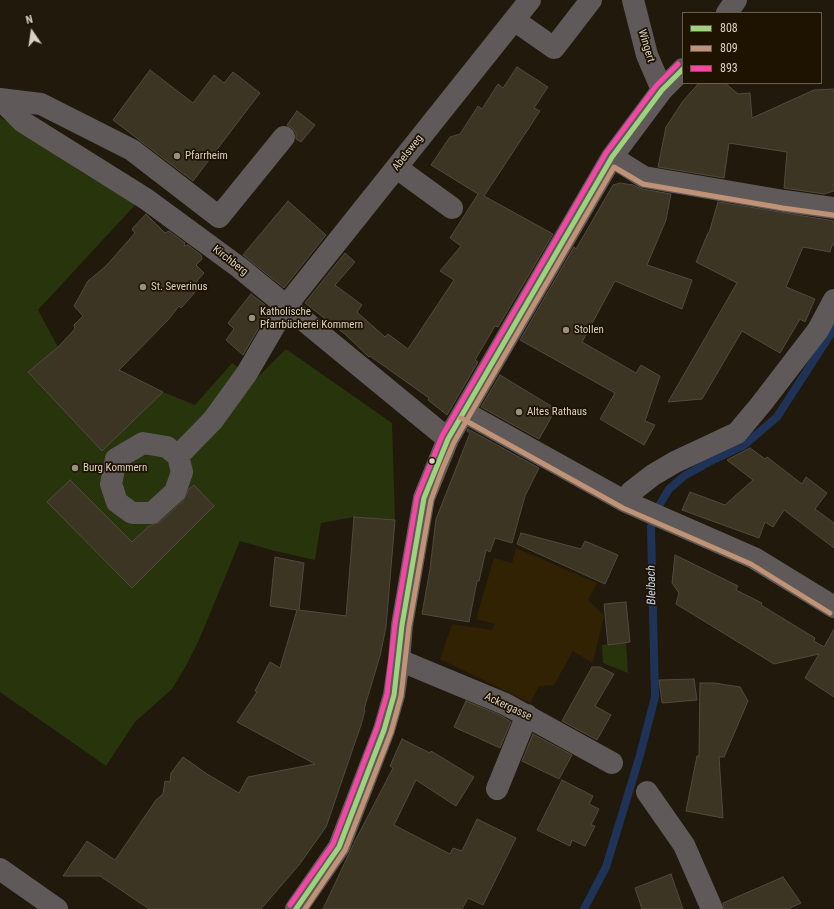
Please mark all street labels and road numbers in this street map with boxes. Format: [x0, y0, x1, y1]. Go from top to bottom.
street label: Wingert [635, 28, 657, 64]
street label: Abelsweg [390, 132, 426, 174]
street label: Kirchberg [210, 243, 250, 279]
street label: Ackergasse [482, 690, 534, 724]

